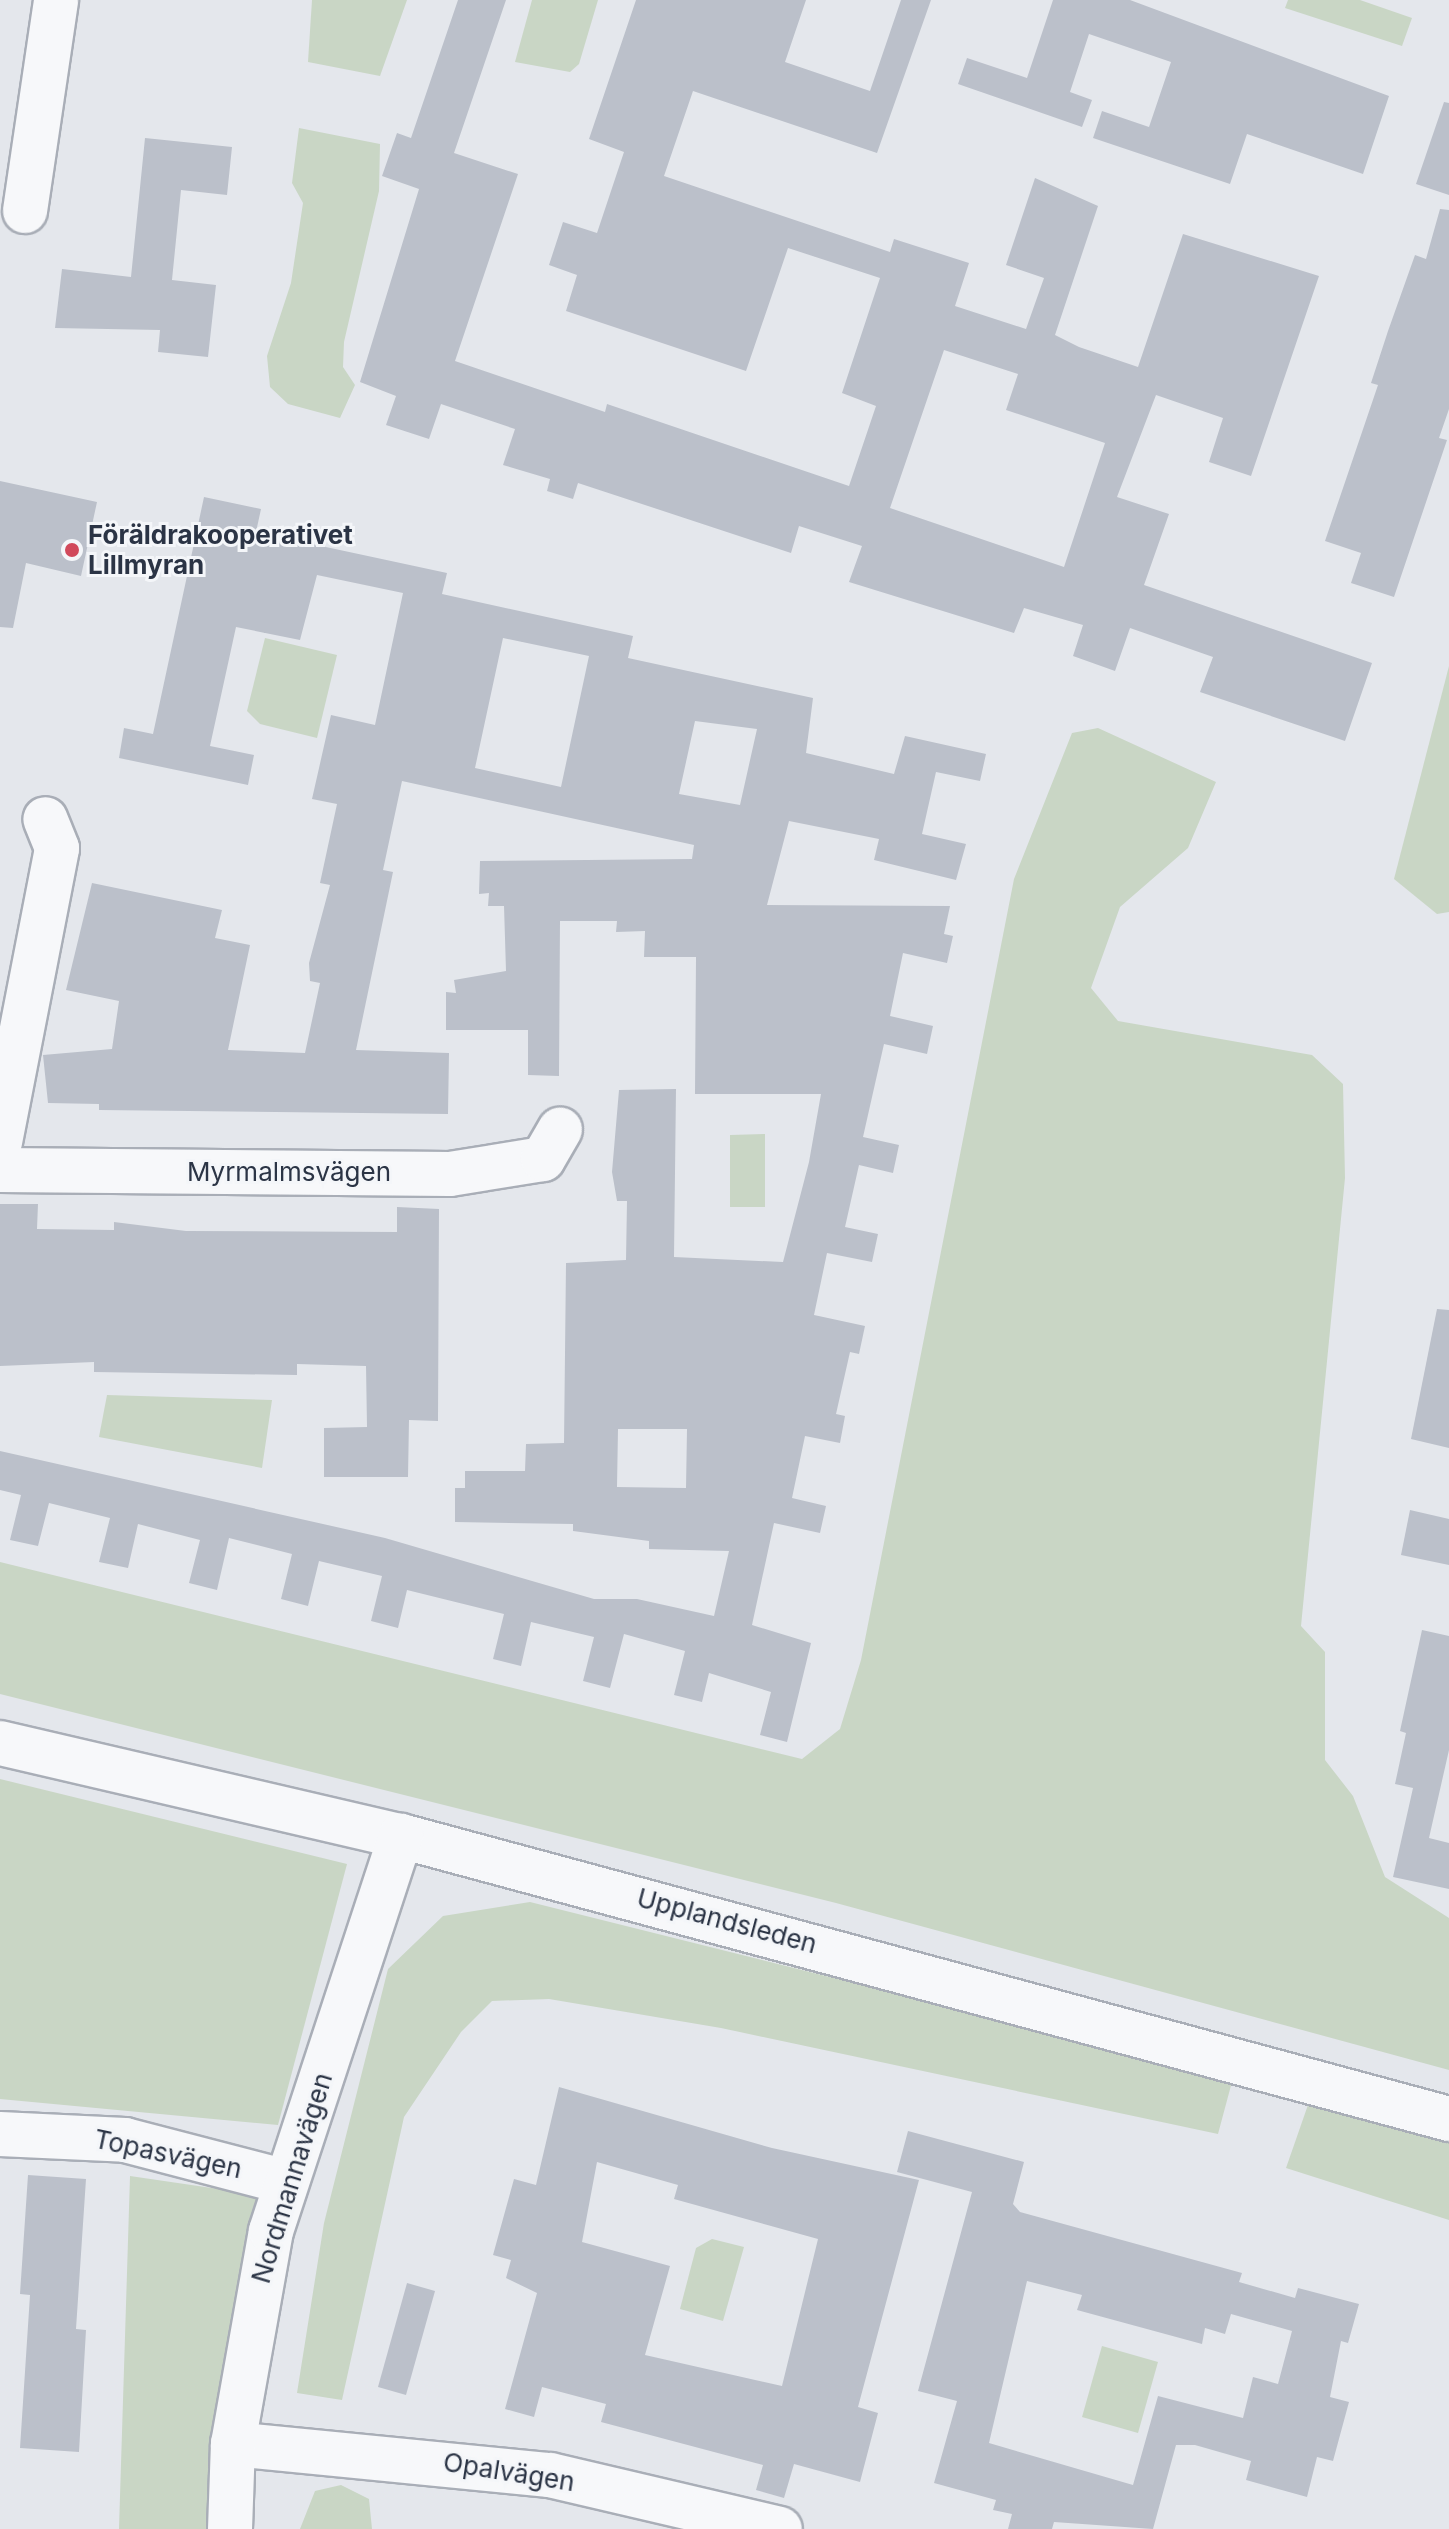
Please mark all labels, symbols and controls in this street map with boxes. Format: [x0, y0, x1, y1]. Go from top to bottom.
place label: Föräldrakooperativet Lillmyran [88, 519, 353, 580]
marker: Föräldrakooperativet Lillmyran [63, 541, 81, 559]
street label: Myrmalmsvägen [187, 1156, 391, 1188]
street label: Upplandsleden [634, 1882, 820, 1960]
street label: Nordmannavägen [245, 2069, 339, 2287]
street label: Topasvägen [91, 2123, 245, 2185]
street label: Opalvägen [441, 2446, 577, 2498]

